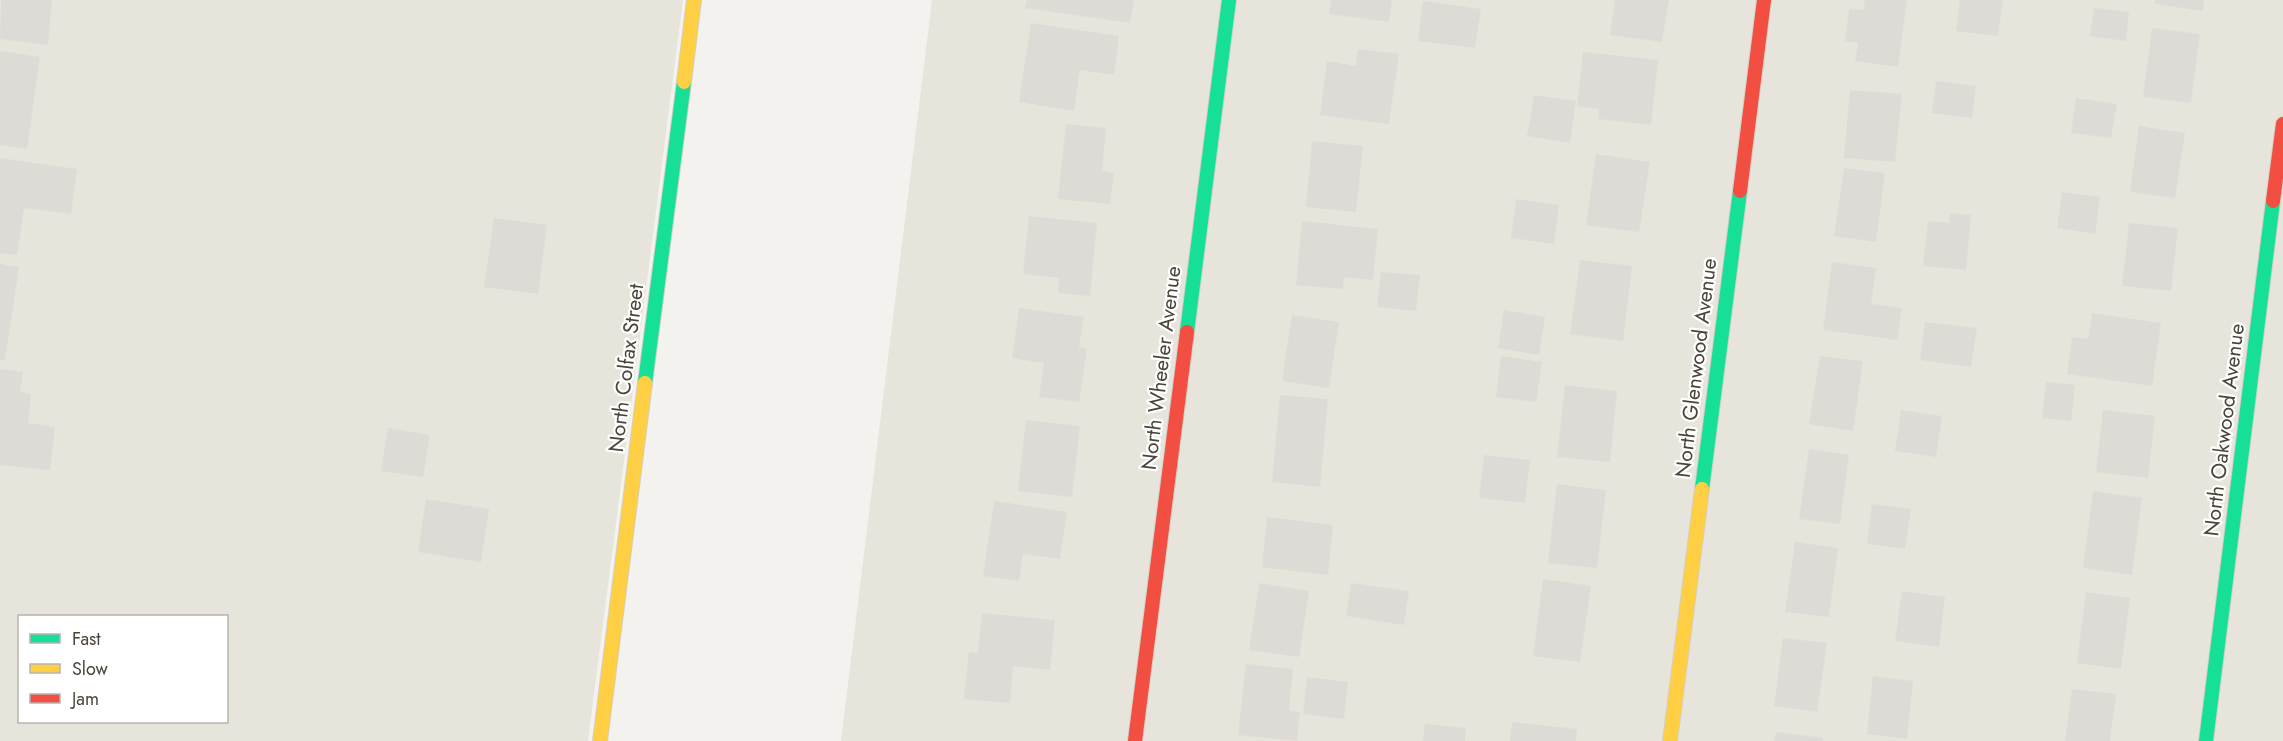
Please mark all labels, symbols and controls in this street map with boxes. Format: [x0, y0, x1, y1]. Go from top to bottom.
street label: North Glenwood Avenue [1668, 256, 1724, 479]
street label: North Wheeler Avenue [1134, 264, 1188, 472]
street label: North Colfax Street [601, 282, 651, 454]
street label: North Oakwood Avenue [2196, 322, 2252, 538]
legend [18, 615, 228, 723]
text: Fast [72, 626, 101, 652]
text: Slow [72, 656, 109, 682]
text: Jam [70, 686, 99, 712]

